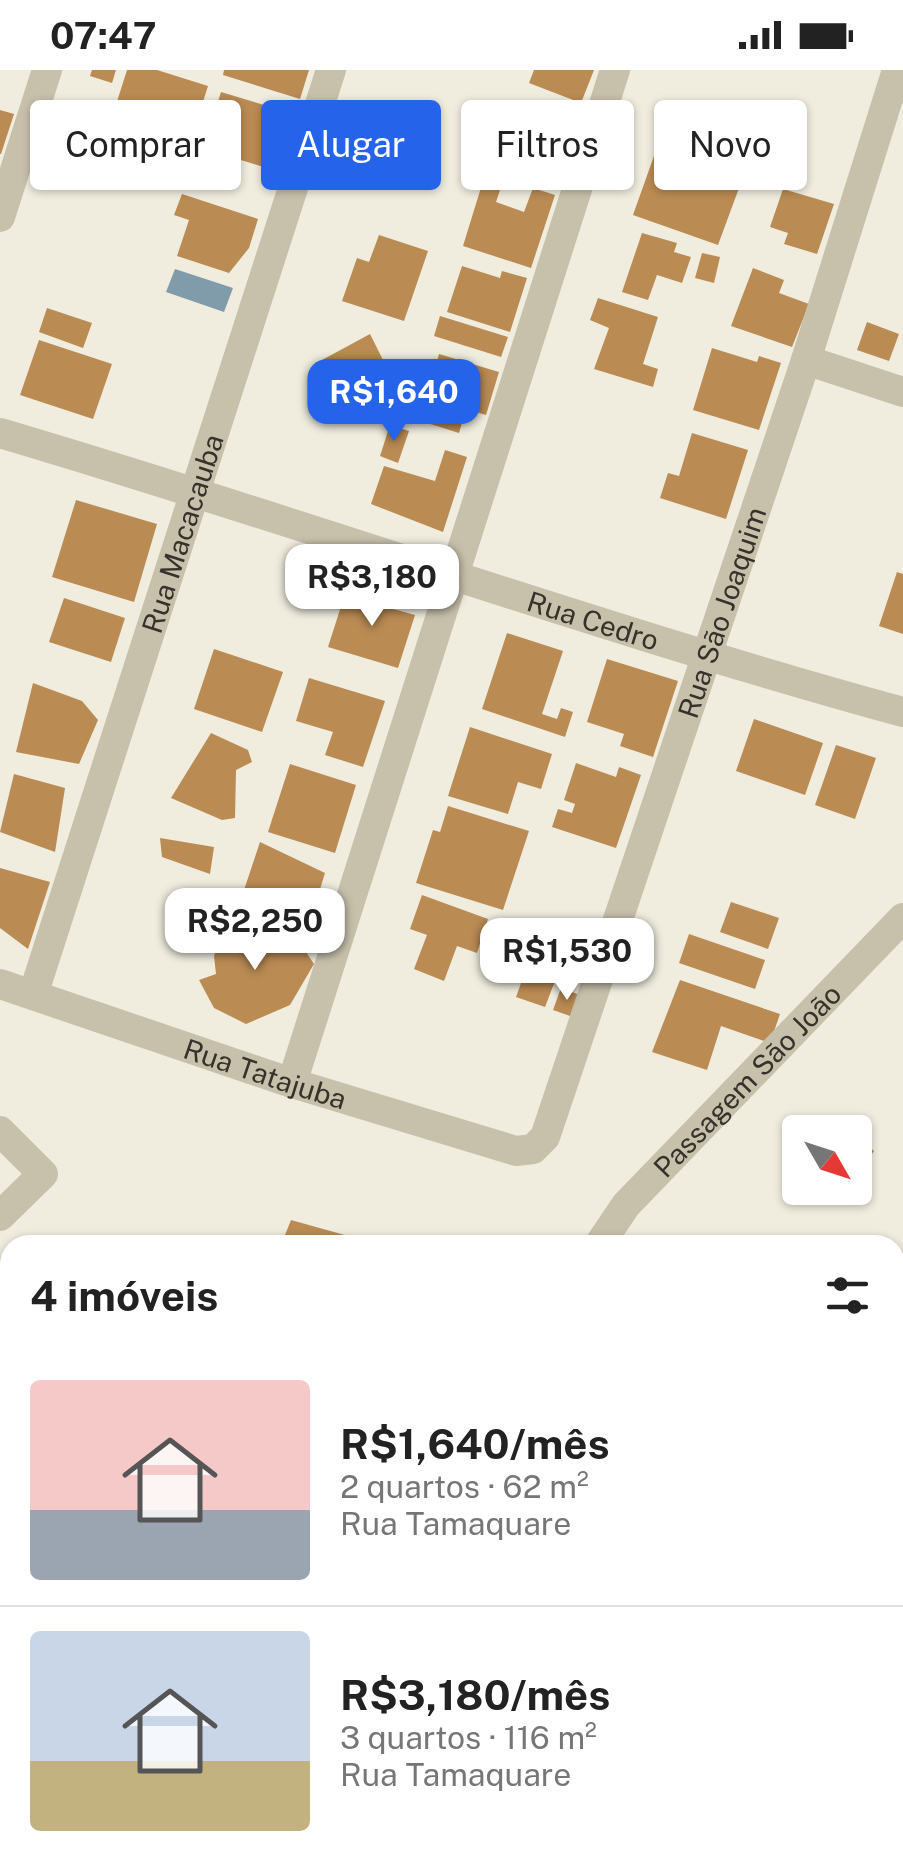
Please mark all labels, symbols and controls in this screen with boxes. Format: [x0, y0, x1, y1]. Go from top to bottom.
text: 07:47 [50, 13, 157, 58]
chip: Comprar [30, 100, 241, 190]
chip: Alugar [261, 100, 441, 190]
chip: Filtros [461, 100, 634, 190]
chip: Novo [654, 100, 807, 190]
pin: R$1,640 [302, 359, 486, 444]
text: R$1,640 [329, 373, 459, 410]
street label: Rua Macacauba [134, 430, 229, 637]
street label: Rua São Joaquim [671, 503, 772, 722]
pin: R$3,180 [280, 544, 464, 629]
text: R$3,180 [307, 558, 437, 595]
street label: Rua Cedro [523, 584, 663, 656]
pin: R$2,250 [163, 888, 347, 973]
text: R$2,250 [187, 902, 323, 939]
pin: R$1,530 [475, 918, 659, 1003]
text: R$1,530 [502, 932, 632, 969]
street label: Passagem São João [646, 977, 847, 1183]
street label: Rua Tatajuba [180, 1031, 351, 1115]
north arrow [782, 1115, 872, 1205]
map controls [782, 1115, 872, 1205]
icon: filters [820, 1268, 875, 1323]
text: 4 imóveis [30, 1271, 218, 1320]
text: R$1,640/mês [340, 1419, 610, 1468]
icon: home [110, 1420, 230, 1540]
text: 2 quartos · 62 m² [340, 1468, 589, 1505]
text: Rua Tamaquare [340, 1505, 571, 1542]
text: R$3,180/mês [340, 1670, 610, 1719]
icon: home [110, 1671, 230, 1791]
text: 3 quartos · 116 m² [340, 1719, 597, 1756]
text: Rua Tamaquare [340, 1756, 571, 1793]

